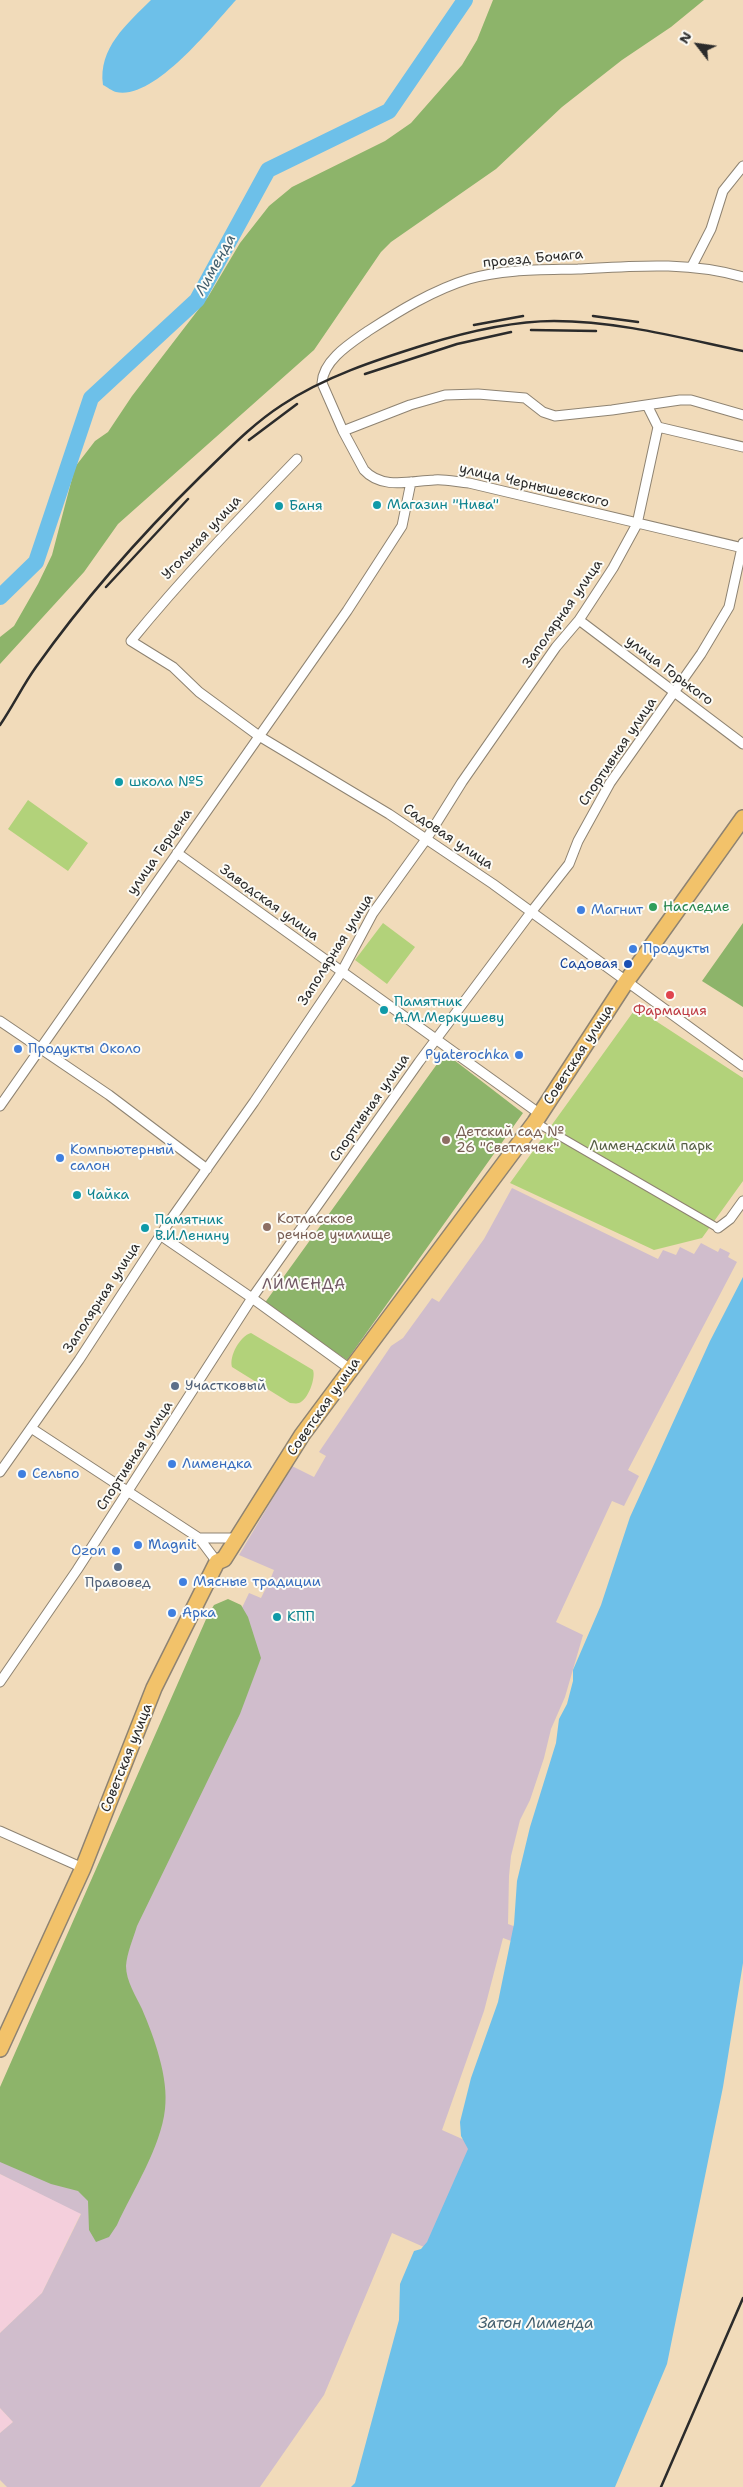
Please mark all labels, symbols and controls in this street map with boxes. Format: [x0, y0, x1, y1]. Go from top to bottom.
north arrow [673, 20, 723, 70]
text: N [674, 28, 696, 47]
water label: Лименда [192, 231, 240, 299]
street label: проезд Бочага [482, 246, 584, 272]
street label: улица Чернышевского [457, 461, 611, 511]
street label: Угольная улица [159, 492, 245, 584]
place label: Магазин "Нива" [387, 497, 499, 513]
place label: Баня [289, 498, 323, 514]
marker: Магазин "Нива" [371, 499, 383, 511]
marker: Баня [273, 500, 285, 512]
street label: Заполярная улица [519, 557, 607, 671]
street label: улица Горького [622, 633, 716, 709]
street label: Спортивная улица [575, 695, 661, 809]
place label: школа №5 [129, 774, 204, 790]
marker: школа №5 [113, 776, 125, 788]
street label: Садовая улица [400, 801, 496, 873]
street label: улица Герцена [124, 806, 196, 898]
street label: Заводская улица [216, 861, 322, 945]
street label: Заполярная улица [295, 891, 377, 1009]
place label: Наследие [663, 899, 730, 915]
marker: Наследие [647, 901, 659, 913]
place label: Магнит [591, 902, 643, 918]
marker: Магнит [575, 904, 587, 916]
place label: Продукты [643, 941, 710, 957]
marker: Продукты [627, 943, 639, 955]
place label: Садовая [560, 956, 618, 972]
marker: Садовая [622, 958, 634, 970]
marker: Фармация [664, 989, 676, 1001]
place label: Памятник А.М.Меркушеву [394, 994, 504, 1026]
street label: Советская улица [540, 1002, 618, 1108]
place label: Фармация [633, 1003, 707, 1019]
marker: Памятник А.М.Меркушеву [378, 1004, 390, 1016]
place label: Продукты Около [28, 1041, 141, 1057]
marker: Продукты Около [12, 1043, 24, 1055]
place label: Pyaterochka [425, 1047, 509, 1063]
marker: Pyaterochka [513, 1049, 525, 1061]
street label: Спортивная улица [327, 1051, 413, 1165]
place label: Детский сад № 26 "Светлячек" [456, 1124, 564, 1156]
marker: Детский сад № 26 "Светлячек" [440, 1134, 452, 1146]
park label: Лимендский парк [590, 1138, 712, 1154]
place label: Компьютерный салон [70, 1142, 174, 1174]
marker: Компьютерный салон [54, 1152, 66, 1164]
place label: Чайка [87, 1187, 129, 1203]
marker: Чайка [71, 1189, 83, 1201]
place label: Котласское речное училище [277, 1211, 391, 1244]
place label: Памятник В.И.Ленину [155, 1212, 230, 1244]
marker: Котласское речное училище [261, 1221, 273, 1233]
marker: Памятник В.И.Ленину [139, 1222, 151, 1234]
street label: Заполярная улица [60, 1240, 144, 1356]
district label: ЛИ́МЕНДА [260, 1276, 348, 1294]
street label: Советская улица [284, 1355, 364, 1459]
place label: Участковый [185, 1378, 266, 1394]
marker: Участковый [169, 1380, 181, 1392]
street label: Спортивная улица [93, 1398, 177, 1514]
place label: Лимендка [182, 1456, 252, 1472]
marker: Лимендка [166, 1458, 178, 1470]
place label: Сельпо [32, 1466, 79, 1482]
marker: Сельпо [16, 1468, 28, 1480]
place label: Magnit [148, 1537, 197, 1553]
marker: Magnit [132, 1539, 144, 1551]
place label: Ozon [71, 1543, 106, 1559]
marker: Ozon [110, 1545, 122, 1557]
marker: Правовед [112, 1561, 124, 1573]
place label: Мясные традиции [193, 1574, 321, 1590]
place label: Правовед [85, 1575, 151, 1591]
marker: Мясные традиции [177, 1576, 189, 1588]
place label: Арка [182, 1605, 216, 1621]
marker: Арка [166, 1607, 178, 1619]
place label: КПП [287, 1609, 315, 1625]
marker: КПП [271, 1611, 283, 1623]
street label: Советская улица [98, 1701, 156, 1815]
water label: Затон Лименда [478, 2315, 594, 2333]

